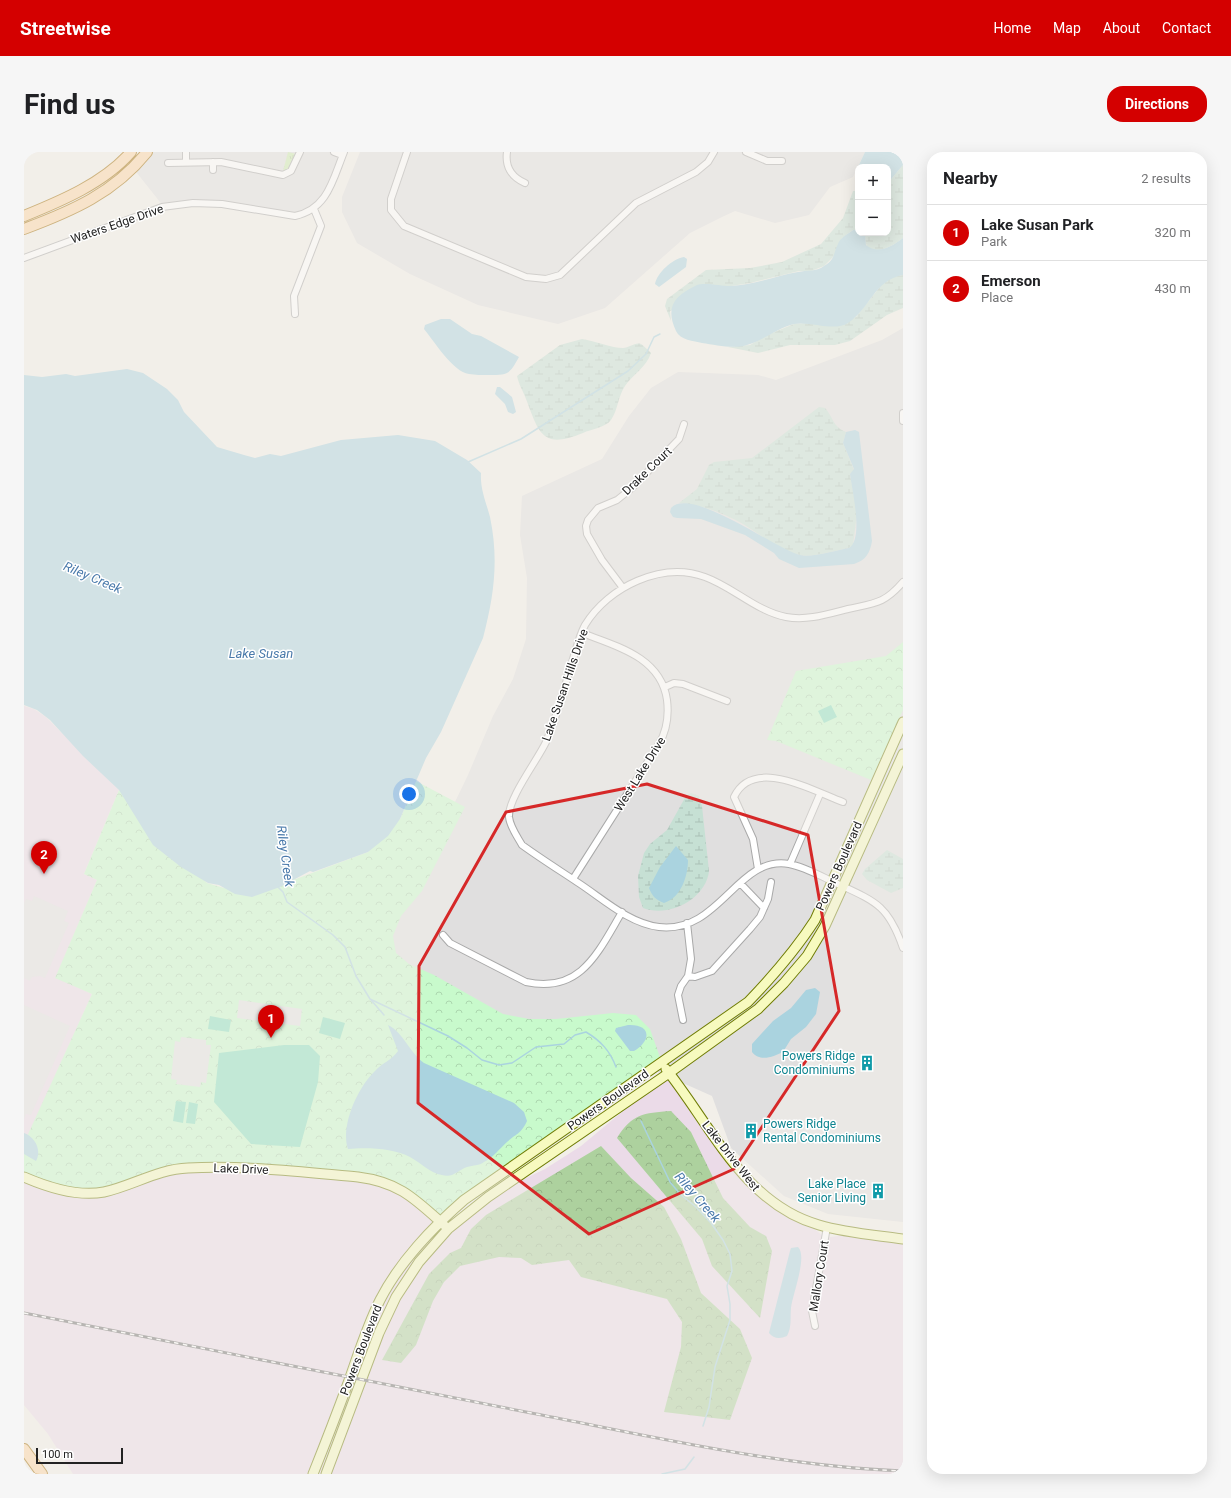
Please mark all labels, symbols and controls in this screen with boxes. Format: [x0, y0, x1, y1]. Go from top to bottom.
text: Streetwise [20, 17, 111, 40]
text: Home [993, 20, 1031, 36]
text: Map [1053, 20, 1081, 36]
text: About [1103, 20, 1140, 36]
text: Contact [1162, 20, 1211, 36]
button: Directions [1107, 86, 1207, 122]
text: Find us [24, 88, 115, 121]
map controls [855, 164, 891, 236]
button: + [855, 164, 891, 200]
text: Nearby [943, 168, 998, 188]
text: 2 results [1141, 171, 1191, 186]
button: − [855, 200, 891, 236]
street label: Waters Edge Drive [69, 202, 165, 246]
text: Lake Susan Park [981, 216, 1093, 234]
text: 1 [952, 225, 960, 240]
text: 320 m [1154, 225, 1191, 240]
text: Park [981, 234, 1007, 249]
text: Emerson [981, 272, 1041, 290]
text: 2 [952, 281, 960, 296]
text: 430 m [1154, 281, 1191, 296]
text: Place [981, 290, 1013, 305]
street label: Drake Court [619, 444, 675, 498]
water label: Riley Creek [61, 558, 125, 597]
street label: Lake Susan Hills Drive [539, 627, 591, 743]
water label: Lake Susan [229, 646, 293, 661]
street label: West Lake Drive [611, 734, 669, 814]
your location [399, 784, 419, 804]
street label: Powers Boulevard [813, 819, 865, 913]
water label: Riley Creek [274, 824, 297, 888]
pin: 2 [31, 841, 57, 874]
pin: 1 [258, 1005, 284, 1038]
place label: Powers Ridge Condominiums [774, 1049, 855, 1077]
building icon: Powers Ridge Condominiums [858, 1054, 876, 1072]
street label: Powers Boulevard [565, 1067, 651, 1133]
place label: Powers Ridge Rental Condominiums [763, 1117, 881, 1145]
street label: Lake Drive West [699, 1118, 763, 1194]
building icon: Powers Ridge Rental Condominiums [742, 1122, 760, 1140]
street label: Lake Drive [213, 1161, 269, 1177]
water label: Riley Creek [672, 1169, 724, 1226]
place label: Lake Place Senior Living [798, 1177, 866, 1205]
building icon: Lake Place Senior Living [869, 1182, 887, 1200]
street label: Mallory Court [806, 1239, 832, 1313]
street label: Powers Boulevard [337, 1303, 385, 1397]
scale bar [36, 1446, 123, 1465]
text: 100 m [42, 1448, 73, 1461]

